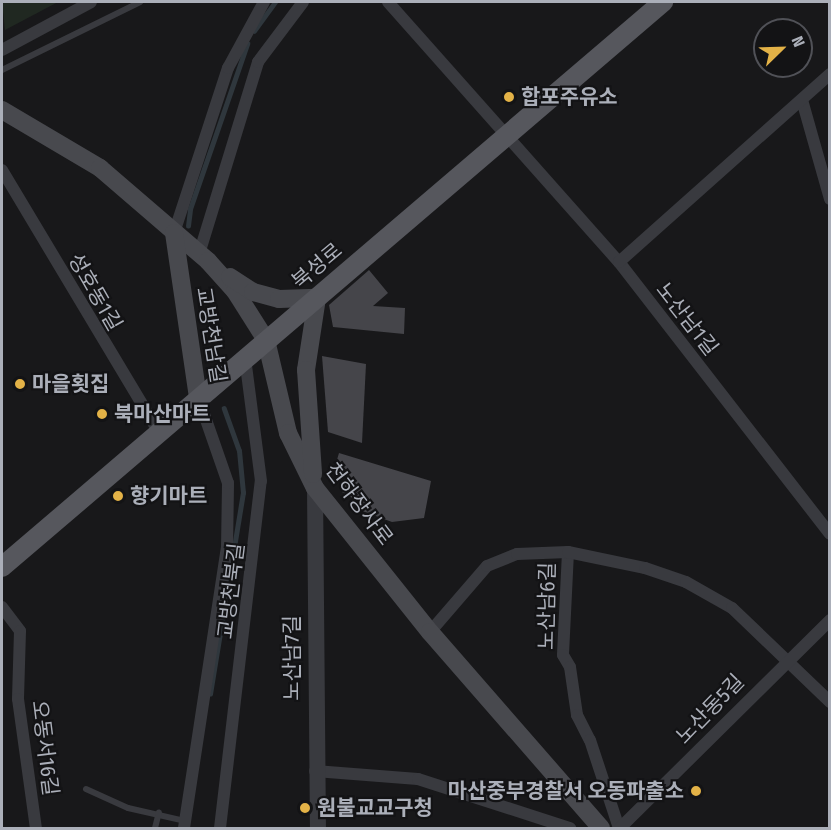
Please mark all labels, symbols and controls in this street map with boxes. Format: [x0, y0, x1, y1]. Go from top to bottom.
north arrow [753, 18, 813, 78]
text: N [788, 33, 809, 50]
place label: 합포주유소 [521, 84, 618, 110]
marker: 합포주유소 [502, 90, 516, 104]
street label: 북성로 [287, 238, 347, 294]
street label: 성호동1길 [63, 249, 127, 335]
street label: 노산남1길 [651, 278, 723, 360]
street label: 교방천남길 [191, 285, 231, 385]
place label: 마을횟집 [32, 371, 109, 397]
marker: 마을횟집 [13, 377, 27, 391]
place label: 북마산마트 [114, 401, 211, 427]
marker: 북마산마트 [95, 407, 109, 421]
street label: 천하장사로 [320, 458, 398, 550]
place label: 향기마트 [130, 483, 207, 509]
marker: 향기마트 [111, 489, 125, 503]
street label: 교방천북길 [213, 542, 249, 640]
street label: 노산남6길 [534, 562, 560, 650]
street label: 노산남7길 [279, 615, 305, 701]
street label: 노산동5길 [671, 669, 749, 749]
street label: 오동서16길 [27, 699, 63, 797]
place label: 마산중부경찰서 오동파출소 [448, 778, 684, 804]
marker: 마산중부경찰서 오동파출소 [689, 784, 703, 798]
place label: 원불교교구청 [317, 795, 433, 821]
marker: 원불교교구청 [298, 801, 312, 815]

